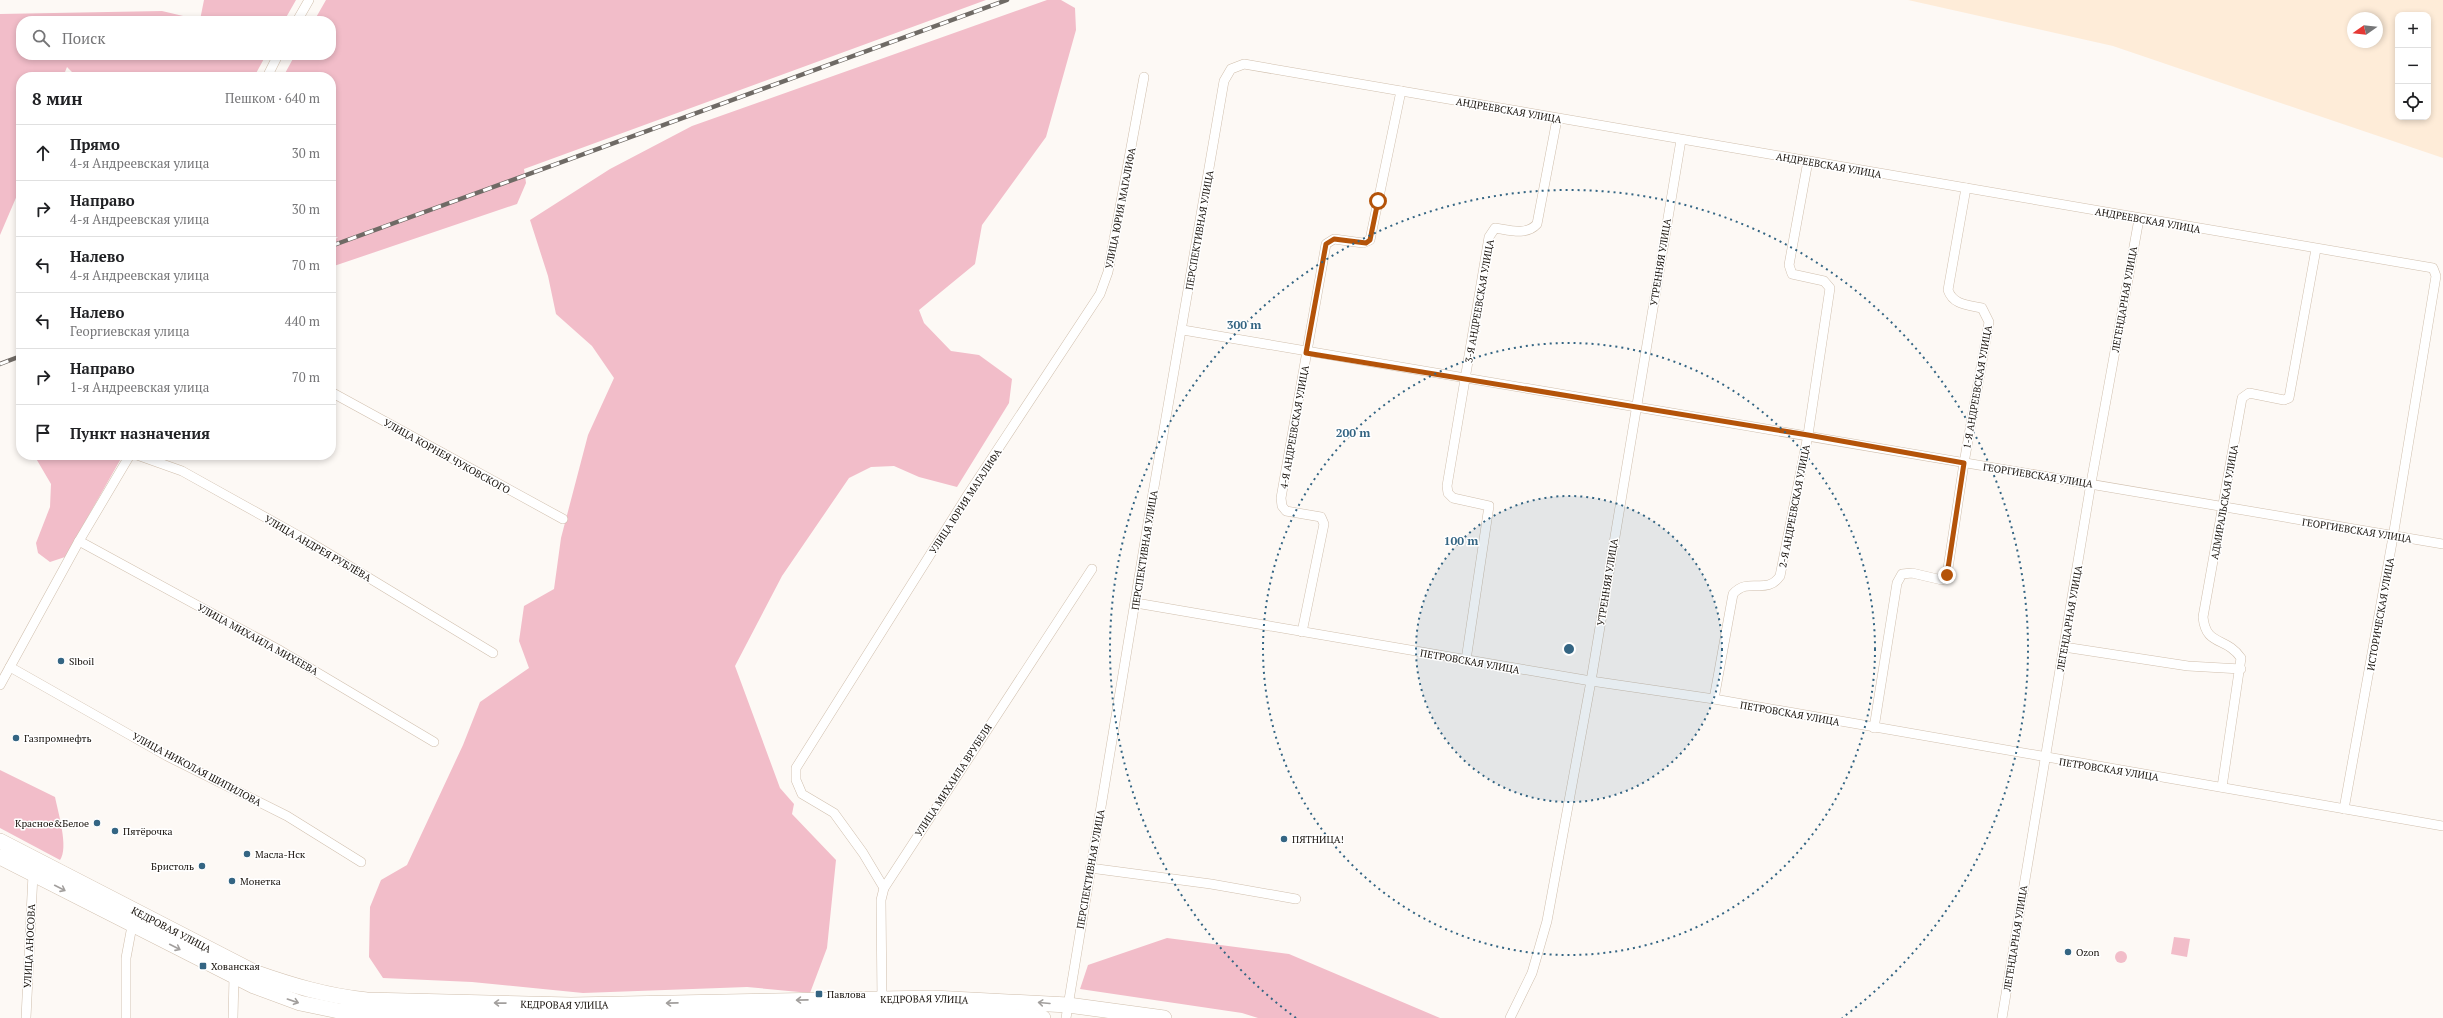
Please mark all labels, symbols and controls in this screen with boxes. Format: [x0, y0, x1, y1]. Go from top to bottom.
north arrow [2347, 12, 2383, 48]
map controls [2395, 12, 2431, 120]
button: + [2395, 12, 2431, 48]
search box [16, 16, 336, 60]
icon: search [30, 27, 52, 49]
text: Поиск [62, 28, 105, 48]
button: − [2395, 48, 2431, 84]
button: locate [2395, 84, 2431, 120]
text: 8 мин [32, 87, 82, 110]
text: Пешком · 640 m [225, 89, 320, 107]
street label: АНДРЕЕВСКАЯ УЛИЦА [1455, 95, 1563, 126]
text: Прямо [70, 134, 120, 154]
icon: ahead [32, 142, 54, 164]
text: 30 m [292, 144, 320, 162]
street label: УЛИЦА ЮРИЯ МАГАЛИФА [1102, 146, 1139, 270]
street label: АНДРЕЕВСКАЯ УЛИЦА [1775, 150, 1883, 181]
text: 4-я Андреевская улица [70, 154, 209, 172]
street label: ПЕРСПЕКТИВНАЯ УЛИЦА [1183, 169, 1216, 291]
text: Направо [70, 190, 135, 210]
route start [1369, 192, 1387, 210]
icon: right [32, 198, 54, 220]
text: 30 m [292, 200, 320, 218]
street label: АНДРЕЕВСКАЯ УЛИЦА [2094, 205, 2202, 236]
text: 4-я Андреевская улица [70, 210, 209, 228]
street label: УТРЕННЯЯ УЛИЦА [1647, 217, 1674, 307]
street label: 3-Я АНДРЕЕВСКАЯ УЛИЦА [1462, 238, 1497, 364]
street label: ЛЕГЕНДАРНАЯ УЛИЦА [2109, 245, 2140, 354]
text: Налево [70, 246, 124, 266]
icon: left [32, 254, 54, 276]
text: 70 m [292, 256, 320, 274]
text: 4-я Андреевская улица [70, 266, 209, 284]
text: Налево [70, 302, 124, 322]
icon: left [32, 310, 54, 332]
text: 440 m [285, 312, 320, 330]
text: 300 m [1227, 317, 1261, 332]
text: Георгиевская улица [70, 322, 190, 340]
street label: 1-Я АНДРЕЕВСКАЯ УЛИЦА [1960, 324, 1995, 450]
text: Направо [70, 358, 135, 378]
street label: 4-Я АНДРЕЕВСКАЯ УЛИЦА [1277, 364, 1312, 490]
icon: right [32, 366, 54, 388]
text: 70 m [292, 368, 320, 386]
text: 1-я Андреевская улица [70, 378, 209, 396]
street label: УЛИЦА КОРНЕЯ ЧУКОВСКОГО [381, 416, 512, 497]
icon: arrive [32, 422, 54, 444]
text: Пункт назначения [70, 423, 210, 443]
text: 200 m [1336, 425, 1370, 440]
street label: 2-Я АНДРЕЕВСКАЯ УЛИЦА [1776, 443, 1813, 569]
street label: АДМИРАЛЬСКАЯ УЛИЦА [2208, 443, 2241, 561]
street label: УЛИЦА ЮРИЯ МАГАЛИФА [926, 446, 1004, 556]
street label: ГЕОРГИЕВСКАЯ УЛИЦА [1982, 460, 2094, 491]
street label: ПЕРСПЕКТИВНАЯ УЛИЦА [1129, 489, 1160, 611]
street label: УЛИЦА АНДРЕЯ РУБЛЁВА [262, 512, 374, 585]
street label: ГЕОРГИЕВСКАЯ УЛИЦА [2301, 515, 2413, 546]
text: 100 m [1444, 533, 1478, 548]
street label: УТРЕННЯЯ УЛИЦА [1594, 537, 1621, 627]
street label: ИСТОРИЧЕСКАЯ УЛИЦА [2364, 556, 2397, 672]
street label: ЛЕГЕНДАРНАЯ УЛИЦА [2054, 564, 2085, 673]
route end [1938, 566, 1956, 584]
street label: УЛИЦА МИХАИЛА МИХЕЕВА [195, 601, 321, 678]
centre of rings [1562, 642, 1576, 656]
street label: ПЕТРОВСКАЯ УЛИЦА [1419, 646, 1521, 677]
place label: Slboil [69, 655, 94, 668]
marker: Slboil [56, 656, 66, 666]
street label: ПЕТРОВСКАЯ УЛИЦА [1739, 698, 1841, 729]
street label: УЛИЦА МИХАИЛА ВРУБЕЛЯ [912, 721, 995, 839]
street label: УЛИЦА НИКОЛАЯ ШИПИЛОВА [130, 730, 264, 809]
place label: Газпромнефть [24, 732, 92, 745]
marker: Газпромнефть [11, 733, 21, 743]
street label: ПЕТРОВСКАЯ УЛИЦА [2058, 755, 2160, 784]
street label: ПЕРСПЕКТИВНАЯ УЛИЦА [1074, 808, 1107, 930]
place label: Красное&Белое [15, 817, 89, 830]
marker: Красное&Белое [92, 818, 102, 828]
place label: Пятёрочка [123, 825, 173, 838]
marker: Пятёрочка [110, 826, 120, 836]
place label: ПЯТНИЦА! [1292, 833, 1344, 846]
marker: ПЯТНИЦА! [1279, 834, 1289, 844]
place label: Масла-Нск [255, 848, 306, 861]
marker: Масла-Нск [242, 849, 252, 859]
place label: Бристоль [151, 860, 194, 873]
marker: Бристоль [197, 861, 207, 871]
place label: Монетка [240, 875, 281, 888]
marker: Монетка [227, 876, 237, 886]
street label: ЛЕГЕНДАРНАЯ УЛИЦА [2001, 884, 2030, 993]
one-way arrow [53, 885, 65, 892]
street label: УЛИЦА АНОСОВА [21, 903, 38, 989]
street label: КЕДРОВАЯ УЛИЦА [129, 904, 214, 956]
one-way arrow [169, 944, 181, 951]
place label: Ozon [2076, 946, 2100, 959]
marker: Ozon [2063, 947, 2073, 957]
place label: Хованская [211, 960, 260, 973]
marker: Хованская [198, 961, 208, 971]
place label: Павлова [827, 988, 866, 1001]
marker: Павлова [814, 989, 824, 999]
street label: КЕДРОВАЯ УЛИЦА [880, 992, 969, 1007]
one-way arrow [796, 996, 809, 1004]
one-way arrow [287, 998, 300, 1005]
street label: КЕДРОВАЯ УЛИЦА [520, 998, 609, 1012]
one-way arrow [494, 999, 507, 1007]
one-way arrow [666, 999, 679, 1007]
one-way arrow [1038, 1000, 1051, 1007]

